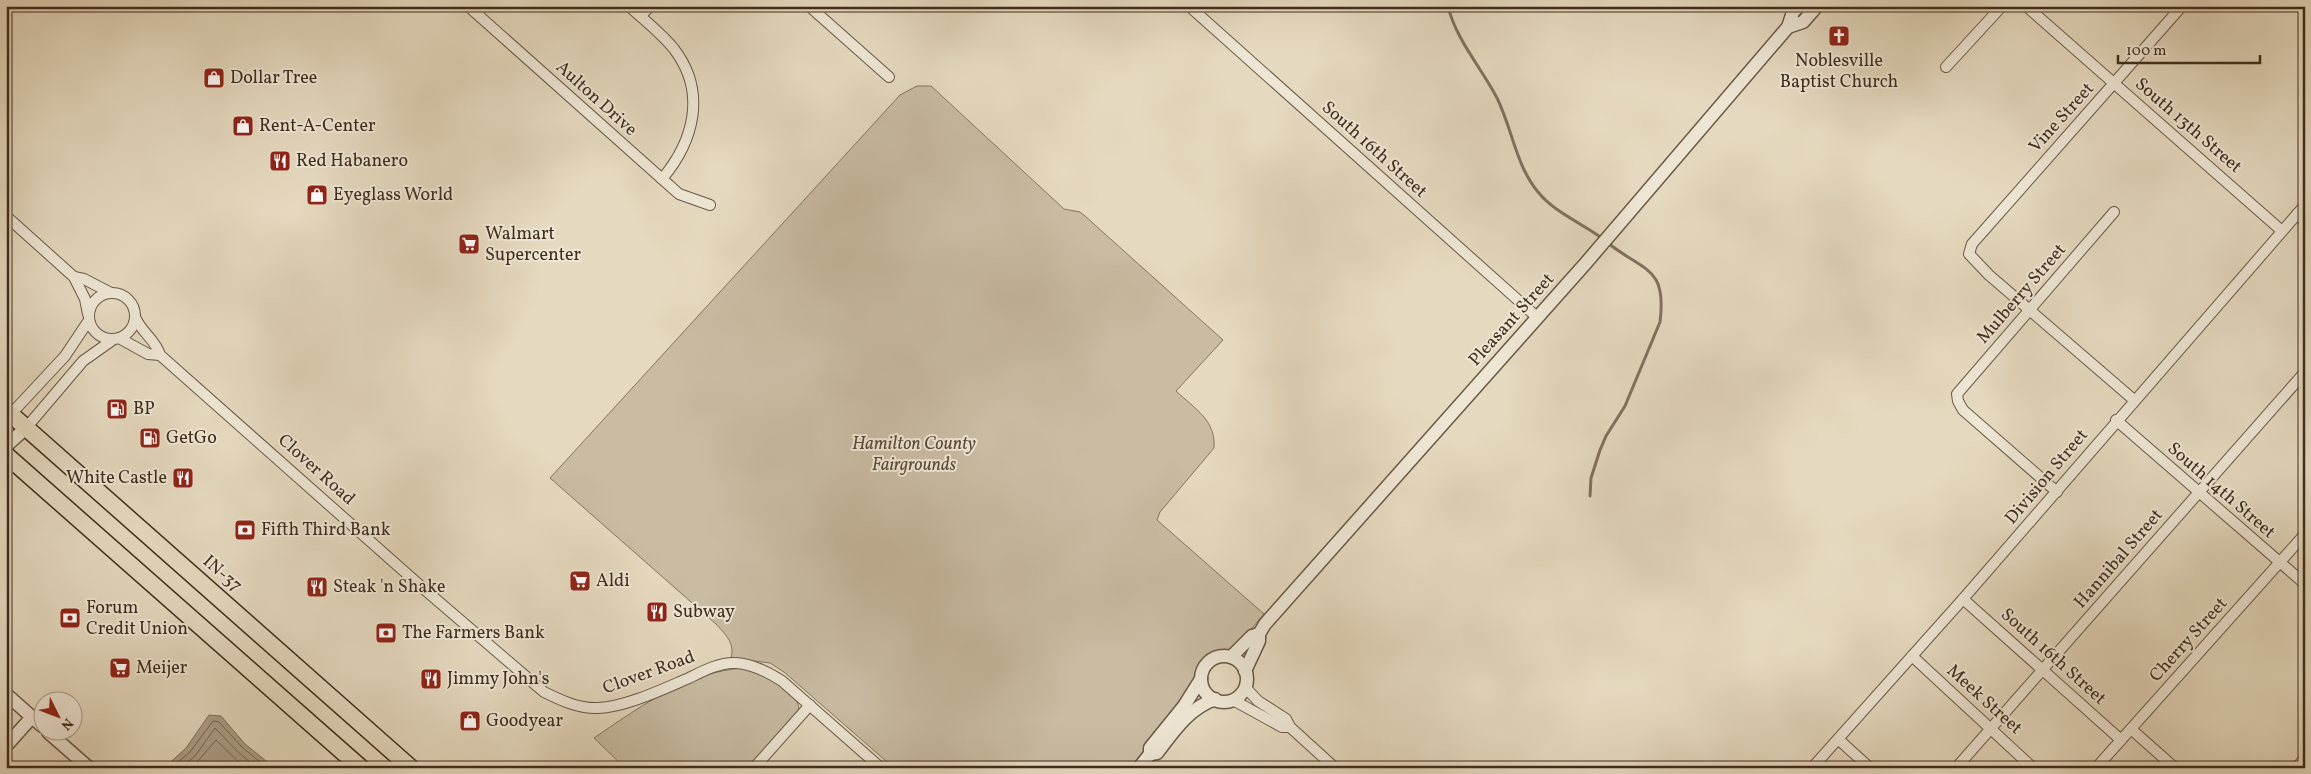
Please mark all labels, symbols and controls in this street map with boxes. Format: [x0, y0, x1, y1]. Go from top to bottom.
church icon: Noblesville Baptist Church [1827, 24, 1851, 48]
scale bar [2118, 32, 2261, 64]
text: 100 m [2126, 41, 2166, 62]
place label: Noblesville Baptist Church [1780, 49, 1898, 95]
street label: Aulton Drive [550, 56, 642, 142]
shop icon: Dollar Tree [202, 66, 226, 90]
place label: Dollar Tree [230, 66, 317, 91]
street label: South 13th Street [2129, 72, 2247, 180]
street label: Vine Street [2024, 77, 2100, 159]
street label: South 16th Street [1316, 96, 1432, 204]
shop icon: Rent-A-Center [231, 114, 255, 138]
place label: Rent-A-Center [259, 114, 376, 139]
restaurant icon: Red Habanero [268, 149, 292, 173]
place label: Red Habanero [296, 149, 408, 174]
shop icon: Eyeglass World [305, 183, 329, 207]
place label: Eyeglass World [333, 183, 453, 208]
place label: Walmart Supercenter [485, 222, 581, 268]
supermarket icon: Walmart Supercenter [457, 232, 481, 256]
street label: Mulberry Street [1971, 238, 2073, 350]
street label: Pleasant Street [1463, 268, 1561, 372]
fuel station icon: BP [105, 397, 129, 421]
place label: BP [133, 397, 155, 422]
street label: Division Street [2000, 424, 2094, 530]
fuel station icon: GetGo [138, 426, 162, 450]
place label: GetGo [166, 426, 217, 451]
street label: Clover Road [272, 429, 360, 511]
park label: Hamilton County Fairgrounds [852, 432, 976, 478]
street label: South 14th Street [2162, 437, 2280, 545]
place label: White Castle [66, 466, 167, 491]
restaurant icon: White Castle [171, 466, 195, 490]
street label: Hannibal Street [2069, 504, 2169, 614]
bank icon: Fifth Third Bank [233, 518, 257, 542]
place label: Fifth Third Bank [261, 518, 391, 543]
street label: IN-37 [197, 550, 247, 598]
supermarket icon: Aldi [568, 569, 592, 593]
place label: Aldi [596, 569, 630, 594]
restaurant icon: Steak 'n Shake [305, 575, 329, 599]
place label: Steak 'n Shake [333, 575, 445, 600]
street label: Cherry Street [2144, 592, 2234, 688]
place label: Forum Credit Union [86, 596, 188, 642]
restaurant icon: Subway [645, 600, 669, 624]
place label: Subway [673, 600, 735, 625]
street label: South 16th Street [1995, 603, 2111, 711]
bank icon: Forum Credit Union [58, 606, 82, 630]
bank icon: The Farmers Bank [374, 621, 398, 645]
place label: The Farmers Bank [402, 621, 545, 646]
street label: Clover Road [600, 645, 698, 701]
supermarket icon: Meijer [108, 656, 132, 680]
place label: Meijer [136, 656, 188, 681]
street label: Meek Street [1941, 659, 2027, 741]
restaurant icon: Jimmy John's [419, 667, 443, 691]
place label: Jimmy John's [447, 667, 549, 692]
north arrow [32, 692, 82, 742]
shop icon: Goodyear [458, 709, 482, 733]
place label: Goodyear [486, 709, 564, 734]
text: N [56, 714, 77, 734]

